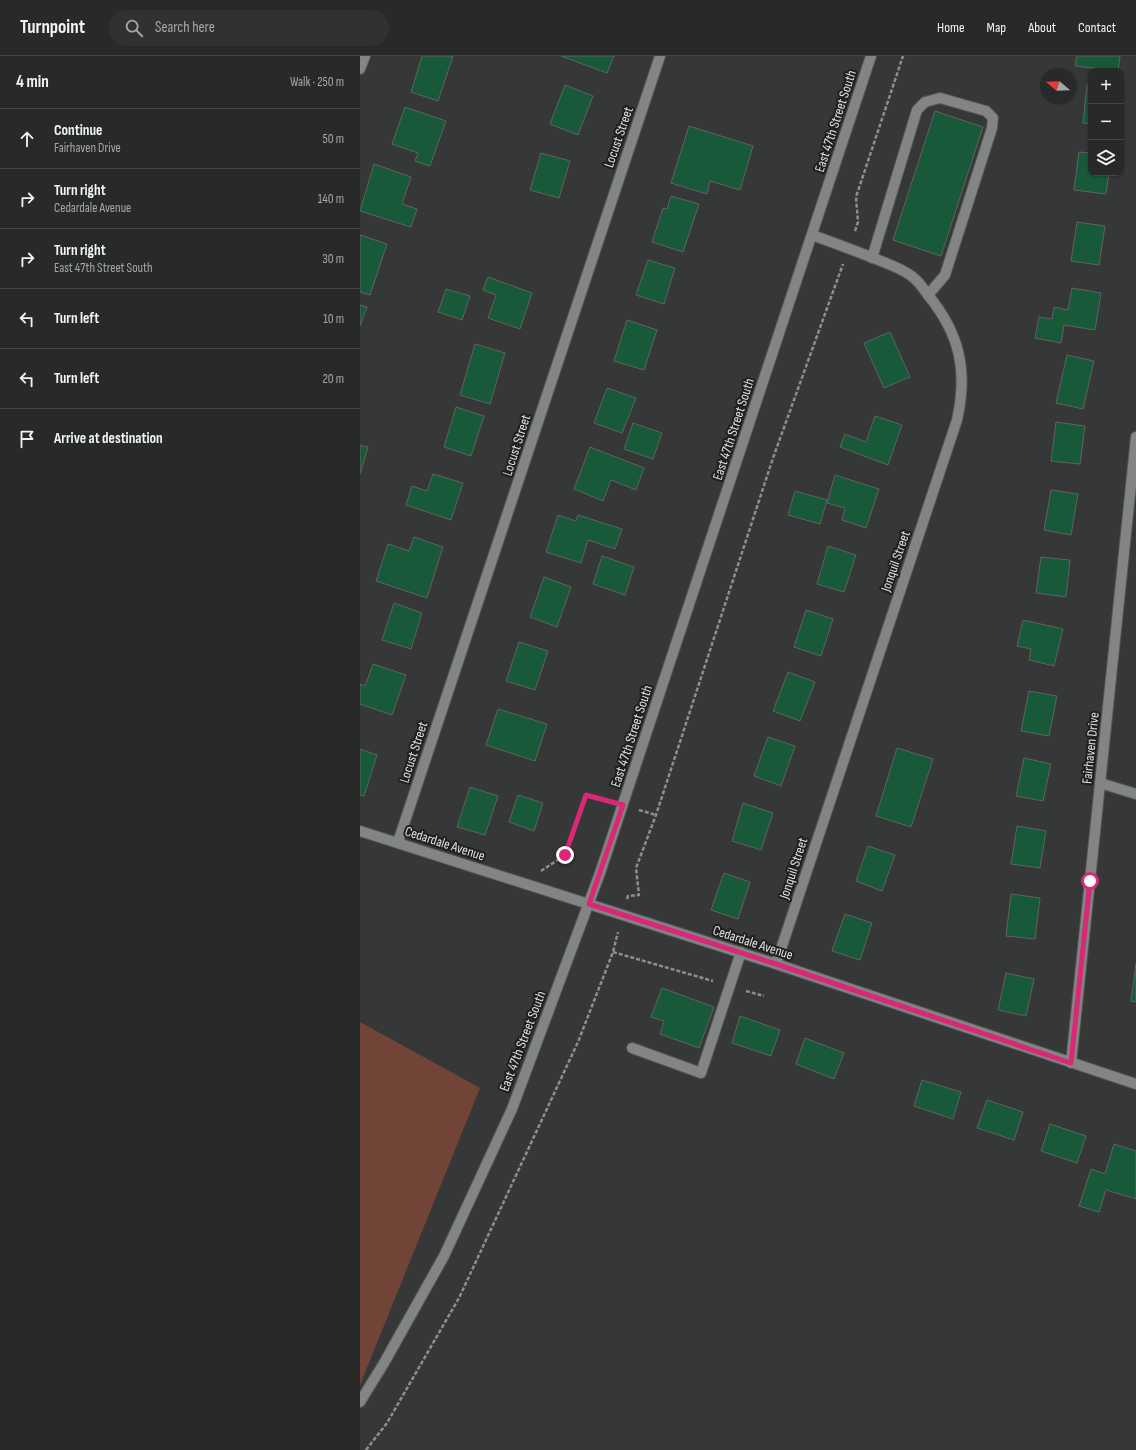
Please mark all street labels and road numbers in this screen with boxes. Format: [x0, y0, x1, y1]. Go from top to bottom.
street label: East 47th Street South [811, 68, 860, 174]
street label: Locust Street [600, 104, 637, 170]
street label: East 47th Street South [709, 376, 758, 482]
street label: Locust Street [499, 412, 534, 478]
street label: Jonquil Street [877, 528, 914, 595]
street label: East 47th Street South [607, 683, 656, 789]
street label: Fairhaven Drive [1078, 711, 1103, 785]
street label: Locust Street [396, 719, 431, 785]
street label: Cedardale Avenue [403, 823, 487, 864]
street label: Jonquil Street [775, 835, 811, 902]
street label: Cedardale Avenue [711, 922, 795, 963]
street label: East 47th Street South [496, 989, 549, 1094]

